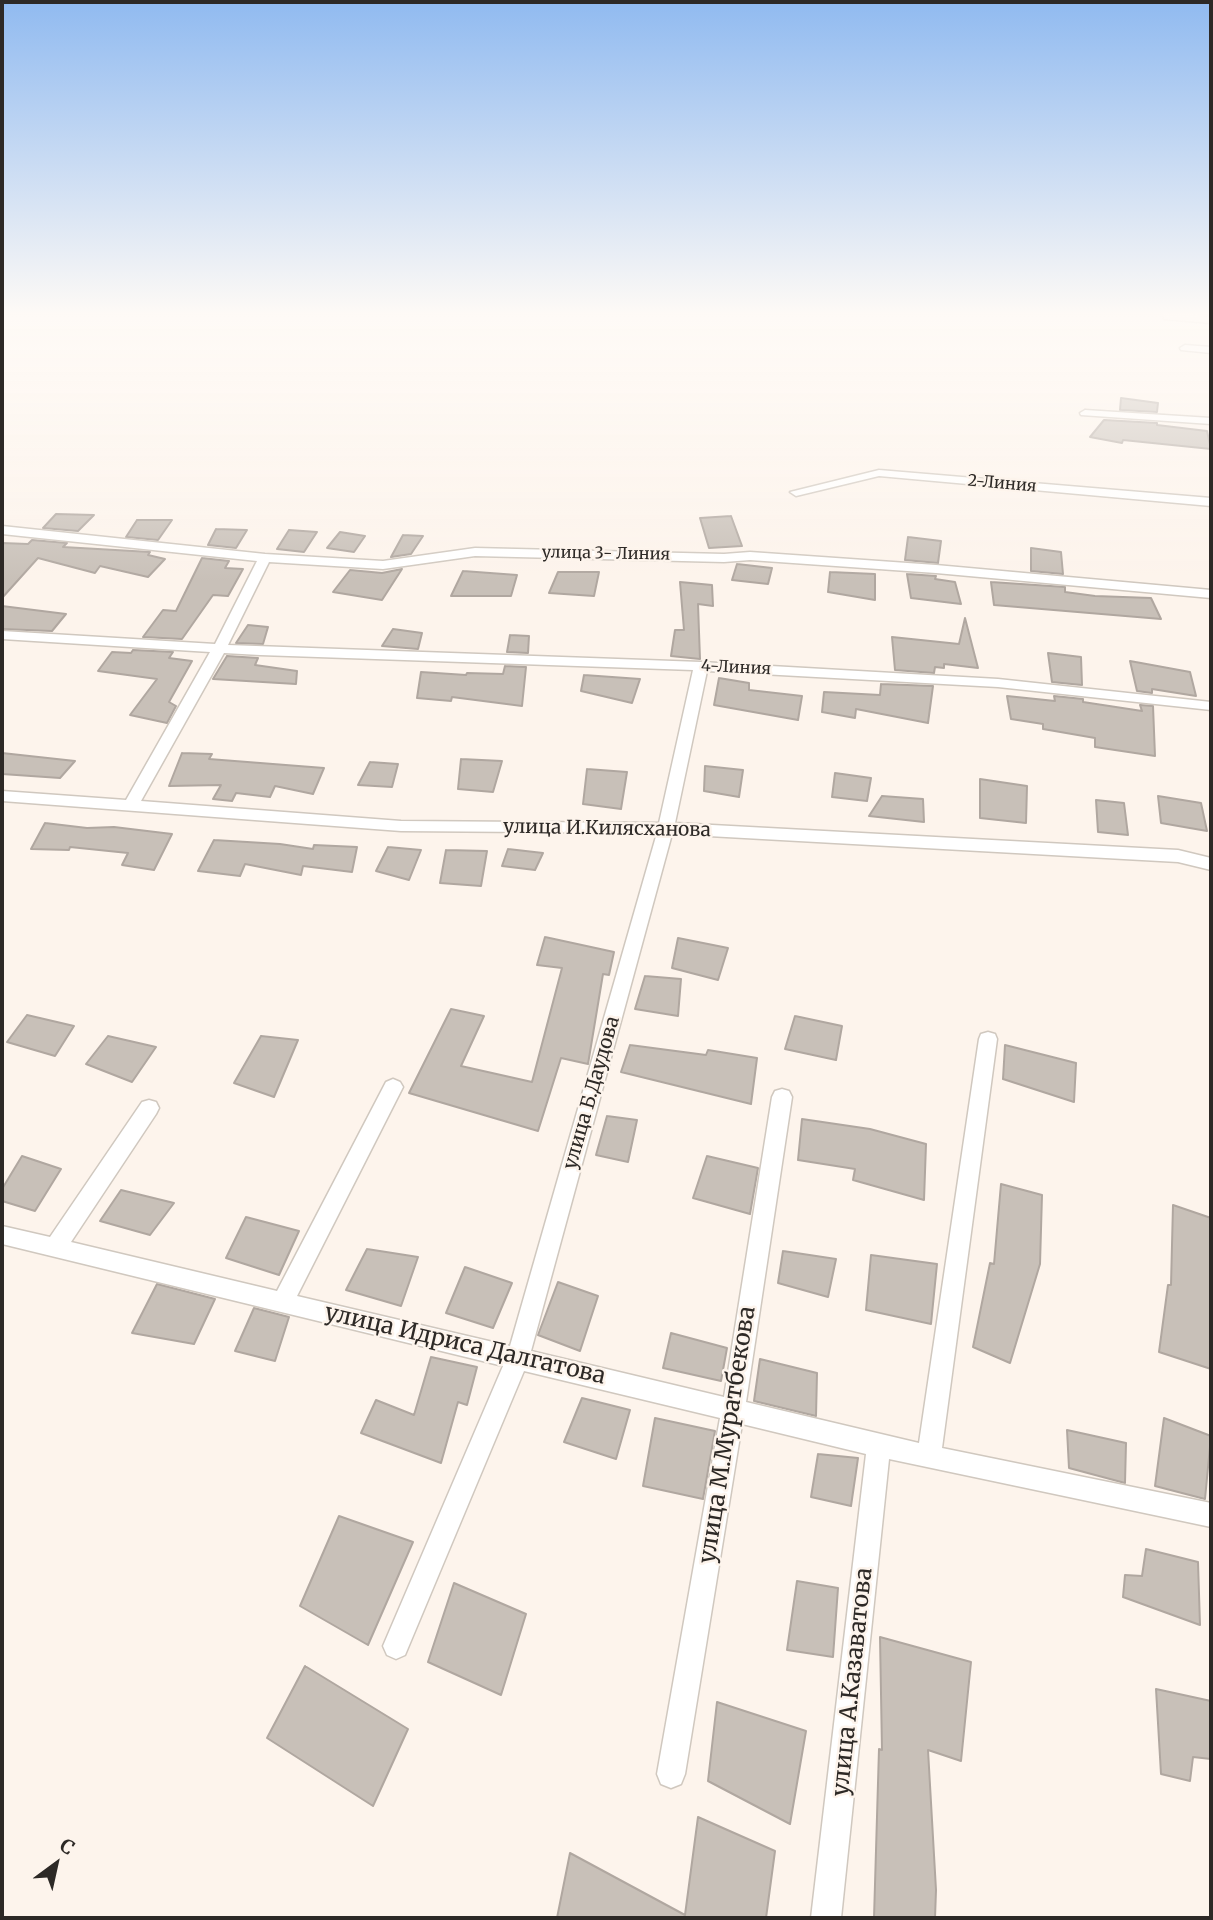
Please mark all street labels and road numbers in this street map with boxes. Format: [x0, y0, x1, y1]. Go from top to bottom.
street label: 2-Линия [967, 471, 1037, 497]
street label: улица 3- Линия [542, 543, 670, 565]
street label: 4-Линия [701, 657, 771, 679]
street label: улица И.Килясханова [503, 816, 711, 842]
street label: улица Б.Даудова [559, 1014, 625, 1172]
street label: улица Идриса Далгатова [322, 1299, 608, 1391]
street label: улица М.Муратбекова [694, 1304, 762, 1566]
street label: улица А.Казаватова [827, 1566, 879, 1798]

